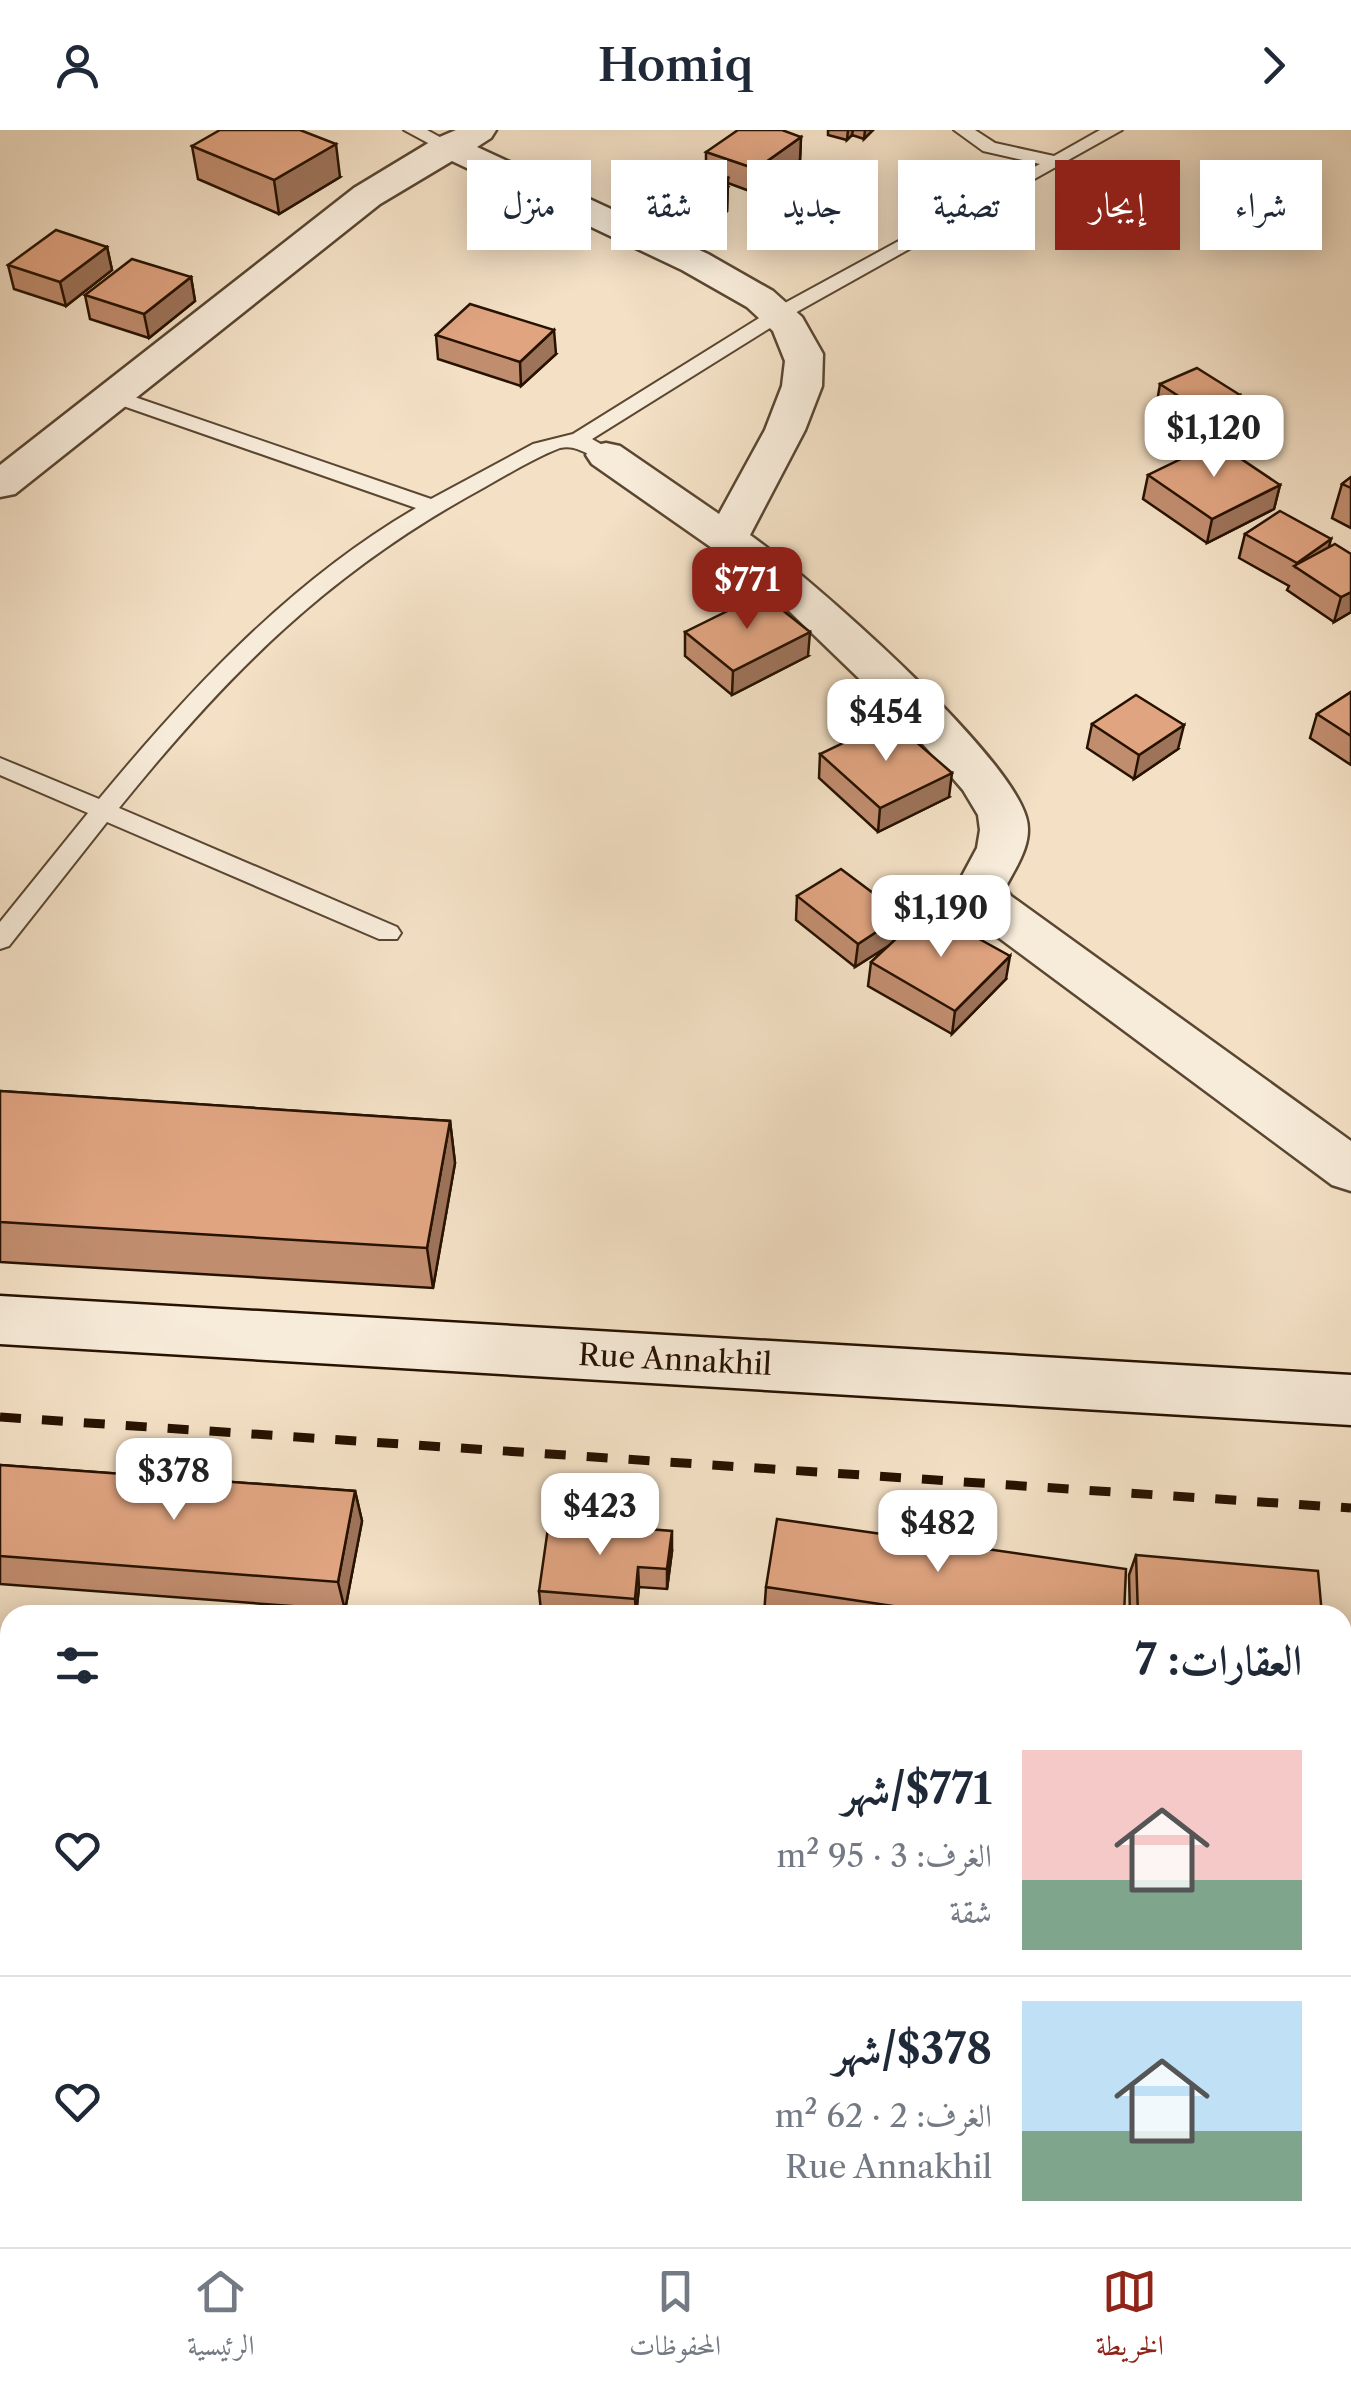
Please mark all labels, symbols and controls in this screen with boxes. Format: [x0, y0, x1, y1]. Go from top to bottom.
text: Homiq [598, 37, 753, 93]
icon: person [50, 38, 105, 93]
icon: forward [1246, 38, 1301, 93]
chip: منزل [467, 160, 591, 250]
chip: شقة [611, 160, 727, 250]
chip: جديد [747, 160, 878, 250]
chip: تصفية [898, 160, 1035, 250]
chip: إيجار [1055, 160, 1180, 250]
chip: شراء [1200, 160, 1322, 250]
pin: $1,120 [1133, 395, 1295, 480]
text: $1,120 [1167, 408, 1261, 447]
pin: $771 [688, 547, 806, 632]
text: $771 [714, 560, 780, 599]
pin: $454 [827, 679, 945, 764]
text: $454 [849, 692, 923, 731]
pin: $1,190 [860, 875, 1022, 960]
text: $1,190 [894, 888, 988, 927]
street label: Rue Annakhil [577, 1336, 773, 1383]
pin: $378 [115, 1438, 233, 1523]
text: $378 [138, 1451, 210, 1490]
pin: $423 [541, 1473, 659, 1558]
text: $423 [563, 1486, 637, 1525]
pin: $482 [879, 1490, 997, 1575]
text: $482 [900, 1503, 976, 1542]
text: العقارات: 7 [1135, 1634, 1302, 1686]
icon: filters [50, 1638, 105, 1693]
text: $771/شهر [842, 1763, 992, 1815]
icon: home [1102, 1790, 1222, 1910]
icon: heart [50, 1823, 105, 1878]
text: الغرف: 3 · 95 m² [777, 1836, 992, 1875]
text: شقة [950, 1892, 992, 1931]
text: $378/شهر [833, 2023, 992, 2075]
icon: home [1102, 2041, 1222, 2161]
icon: heart [50, 2074, 105, 2129]
text: الغرف: 2 · 62 m² [775, 2096, 992, 2135]
text: Rue Annakhil [785, 2147, 992, 2186]
tab: الرئيسية [187, 2264, 254, 2373]
tab: المحفوظات [629, 2264, 721, 2373]
tab: الخريطة [1096, 2264, 1164, 2373]

